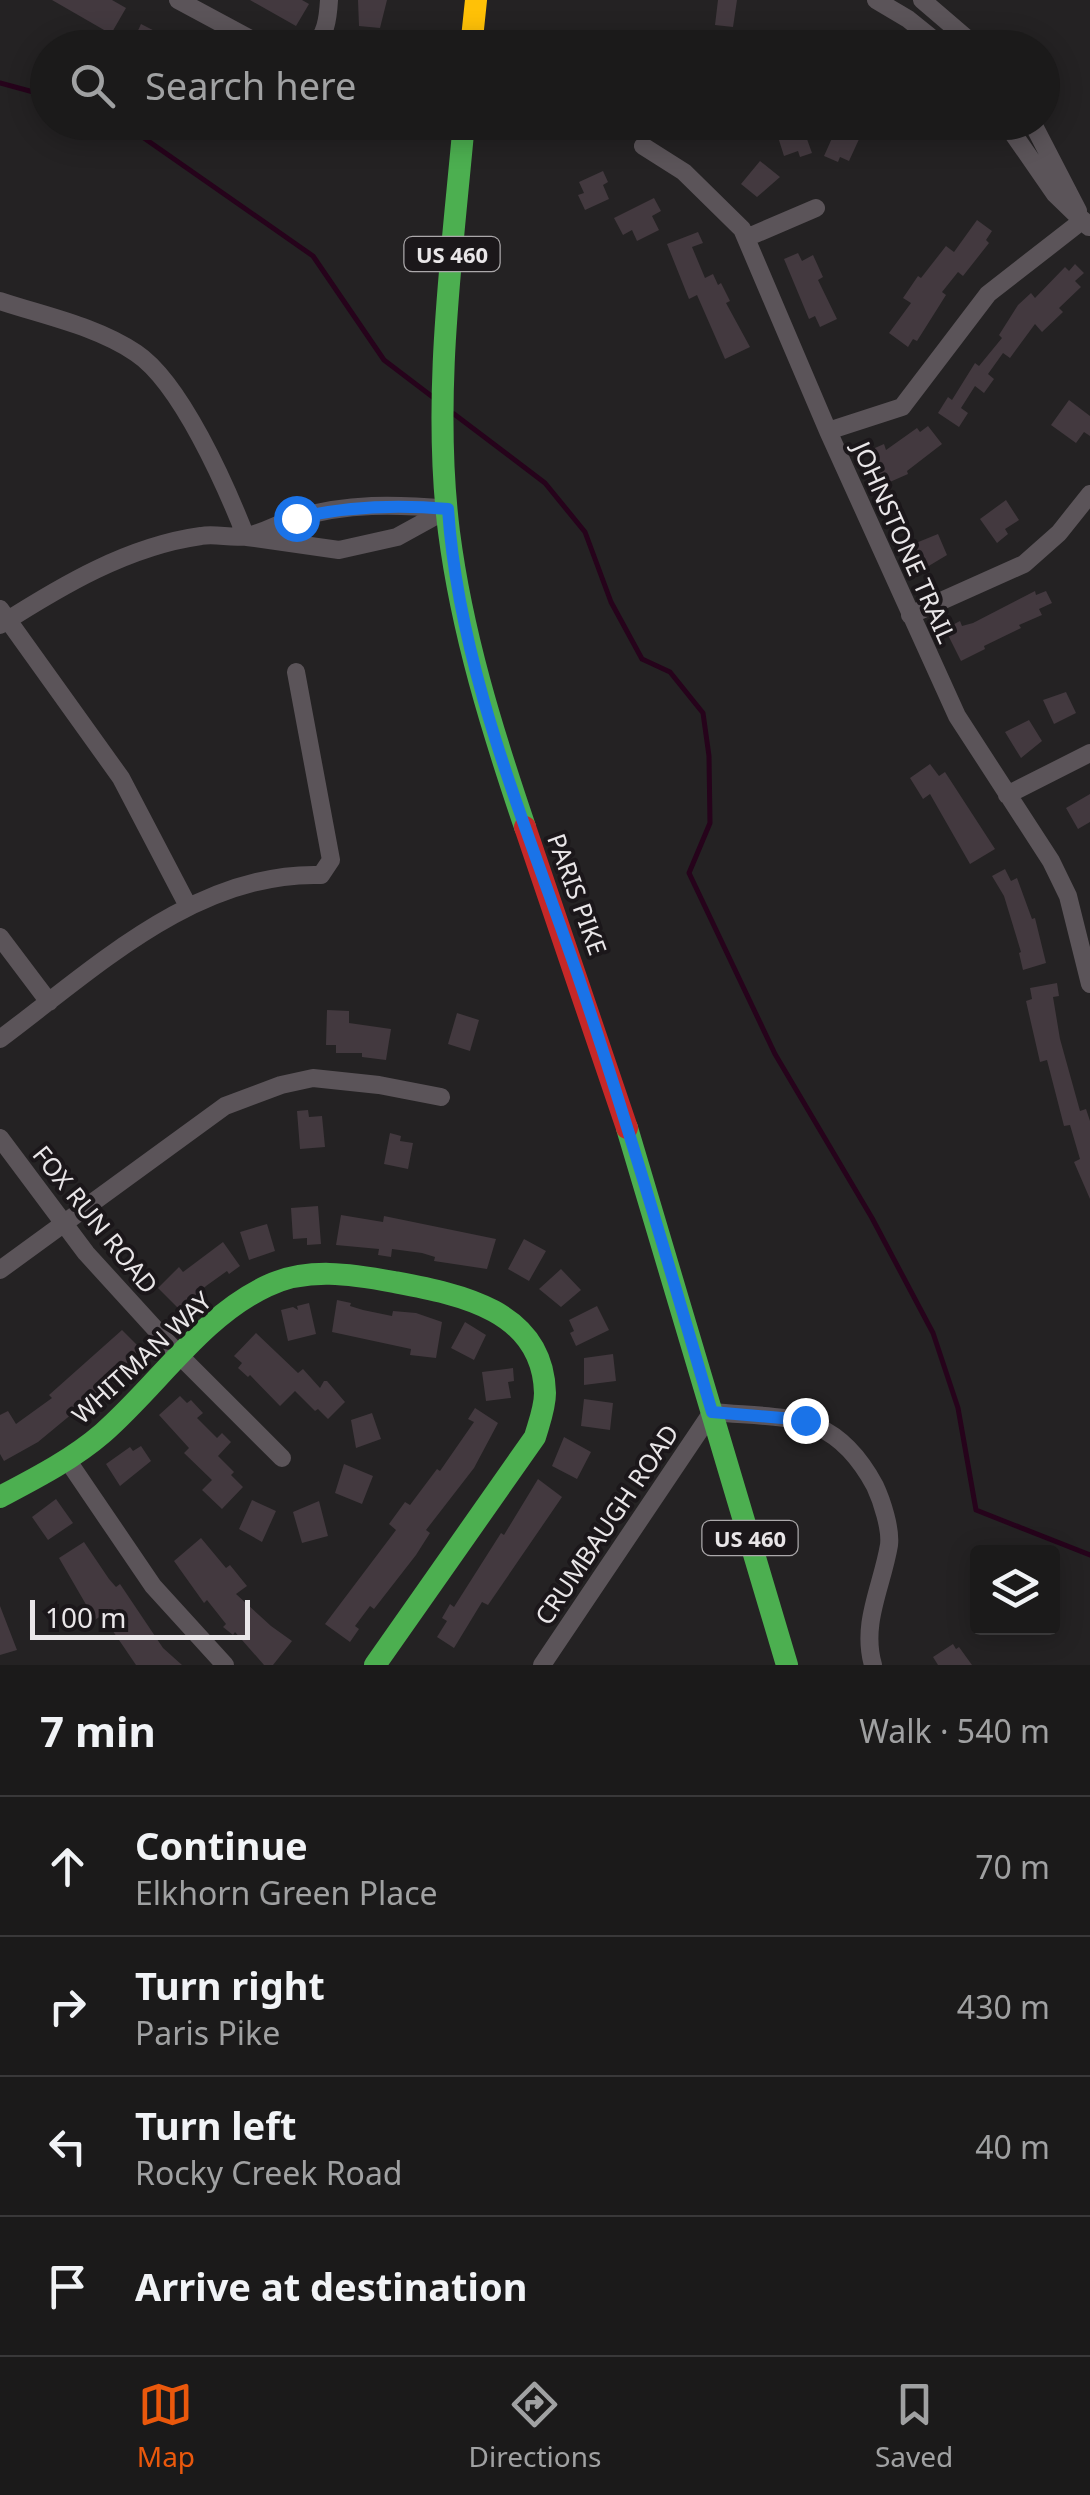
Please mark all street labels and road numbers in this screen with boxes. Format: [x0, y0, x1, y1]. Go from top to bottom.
road number: US 460 [404, 237, 500, 271]
street label: JOHNSTONE TRAIL [845, 434, 965, 648]
street label: PARIS PIKE [540, 828, 616, 960]
street label: FOX RUN ROAD [26, 1138, 166, 1300]
street label: WHITMAN WAY [64, 1283, 219, 1431]
street label: CRUMBAUGH ROAD [526, 1417, 686, 1631]
road number: US 460 [702, 1521, 798, 1555]

